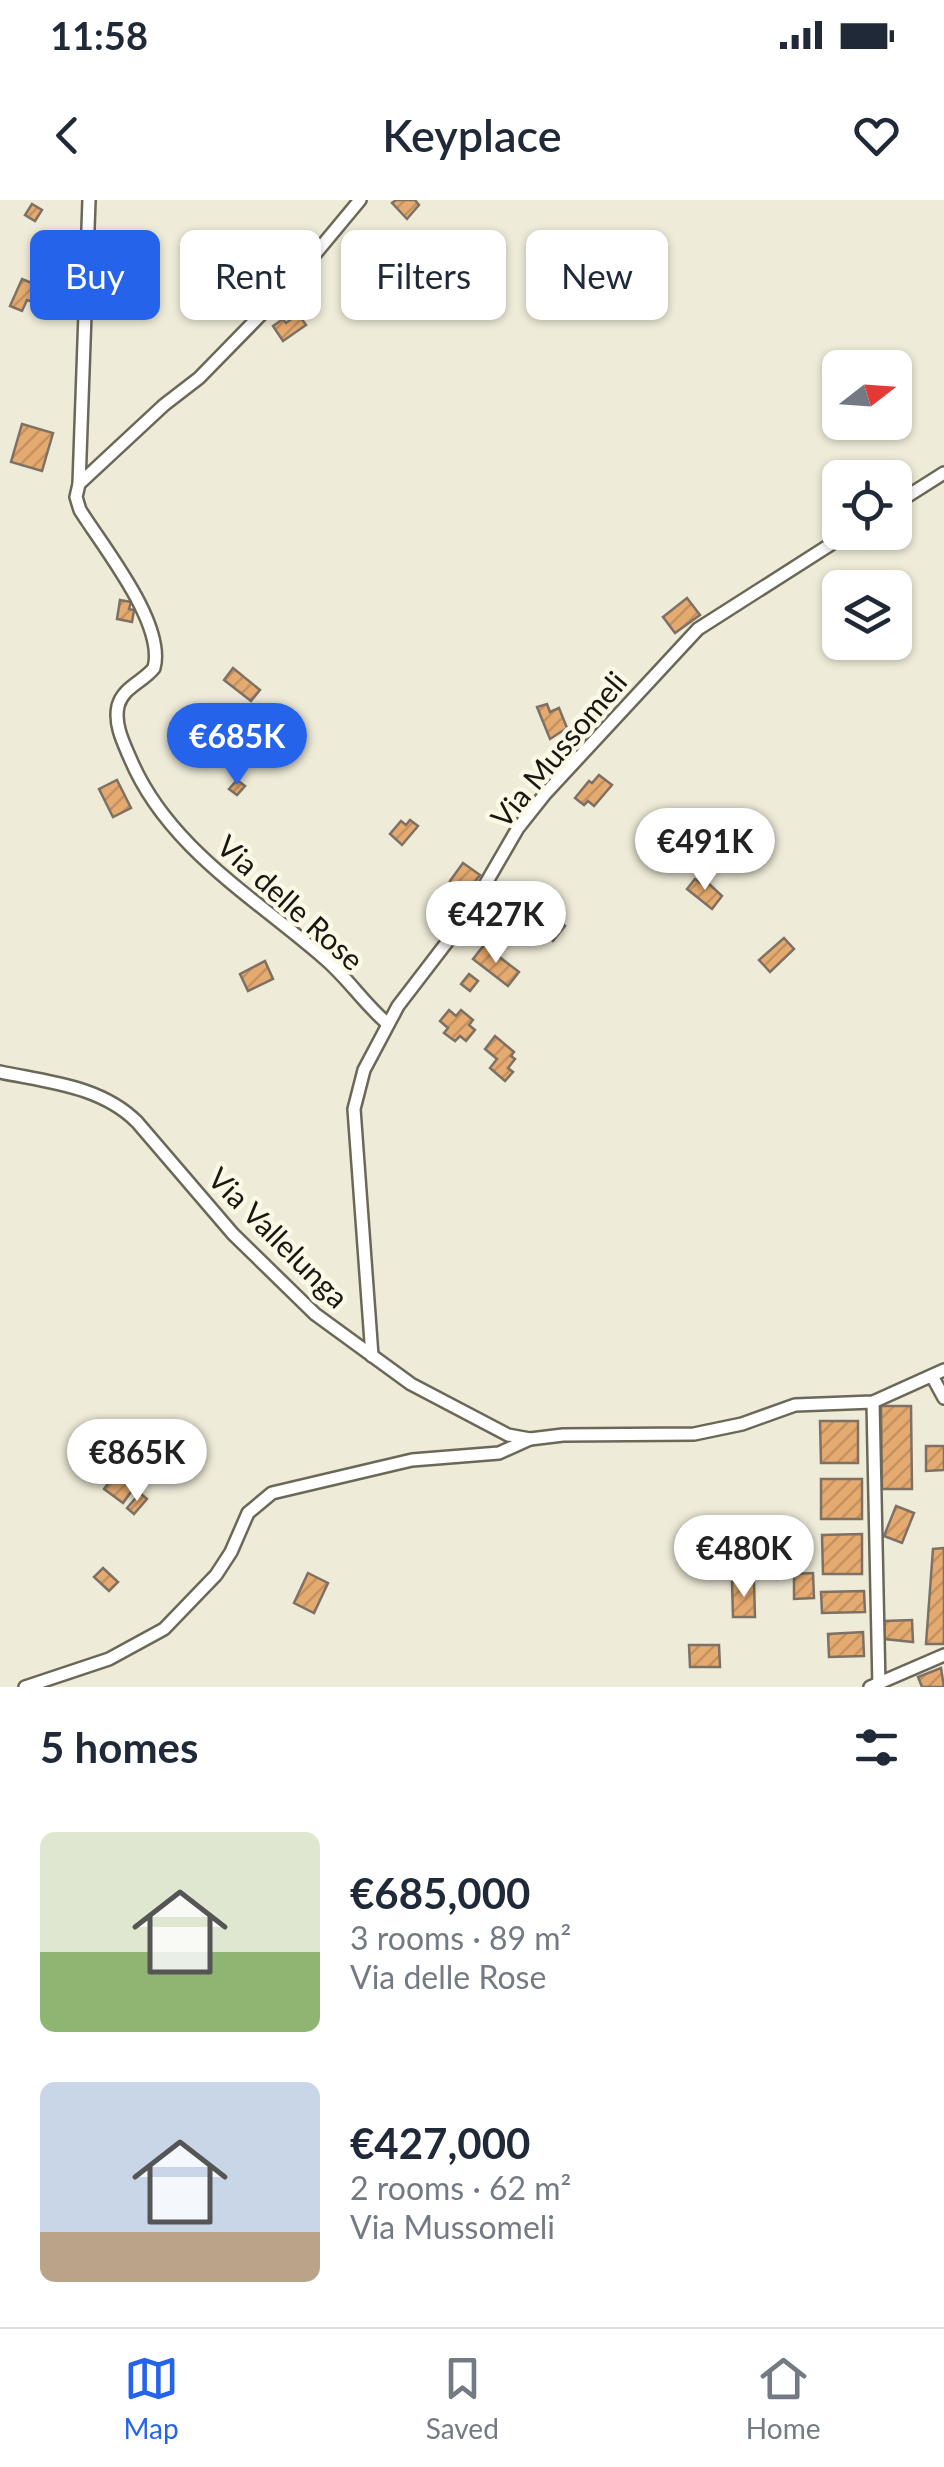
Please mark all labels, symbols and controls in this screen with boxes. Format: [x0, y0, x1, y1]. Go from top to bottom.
text: 11:58 [50, 12, 148, 58]
icon: back [40, 108, 95, 163]
text: Keyplace [382, 108, 562, 162]
icon: heart [849, 108, 904, 163]
chip: Buy [30, 230, 160, 320]
chip: Rent [180, 230, 321, 320]
chip: Filters [341, 230, 506, 320]
chip: New [526, 230, 668, 320]
north arrow [822, 350, 912, 440]
map controls [822, 350, 912, 660]
button: locate [822, 460, 912, 550]
button: layers [822, 570, 912, 660]
street label: Via Mussomeli [482, 664, 634, 834]
pin: €685K [167, 703, 307, 788]
text: €685K [189, 716, 285, 755]
pin: €491K [635, 808, 775, 893]
text: €491K [657, 821, 753, 860]
street label: Via delle Rose [211, 827, 371, 977]
pin: €427K [426, 881, 566, 966]
text: €427K [448, 894, 544, 933]
street label: Via Vallelunga [202, 1160, 356, 1314]
pin: €865K [67, 1419, 207, 1504]
text: €865K [89, 1432, 185, 1471]
pin: €480K [674, 1515, 814, 1600]
text: €480K [696, 1528, 792, 1567]
icon: filters [849, 1720, 904, 1775]
text: 5 homes [40, 1722, 198, 1772]
text: €685,000 [350, 1868, 530, 1918]
icon: home [120, 1872, 240, 1992]
text: 3 rooms · 89 m² [350, 1918, 571, 1957]
text: Via delle Rose [350, 1957, 546, 1996]
text: €427,000 [350, 2118, 530, 2168]
icon: home [120, 2122, 240, 2242]
text: 2 rooms · 62 m² [350, 2168, 571, 2207]
text: Via Mussomeli [350, 2207, 555, 2246]
tab: Map [124, 2351, 179, 2445]
tab: Saved [426, 2351, 499, 2445]
tab: Home [746, 2351, 820, 2445]

